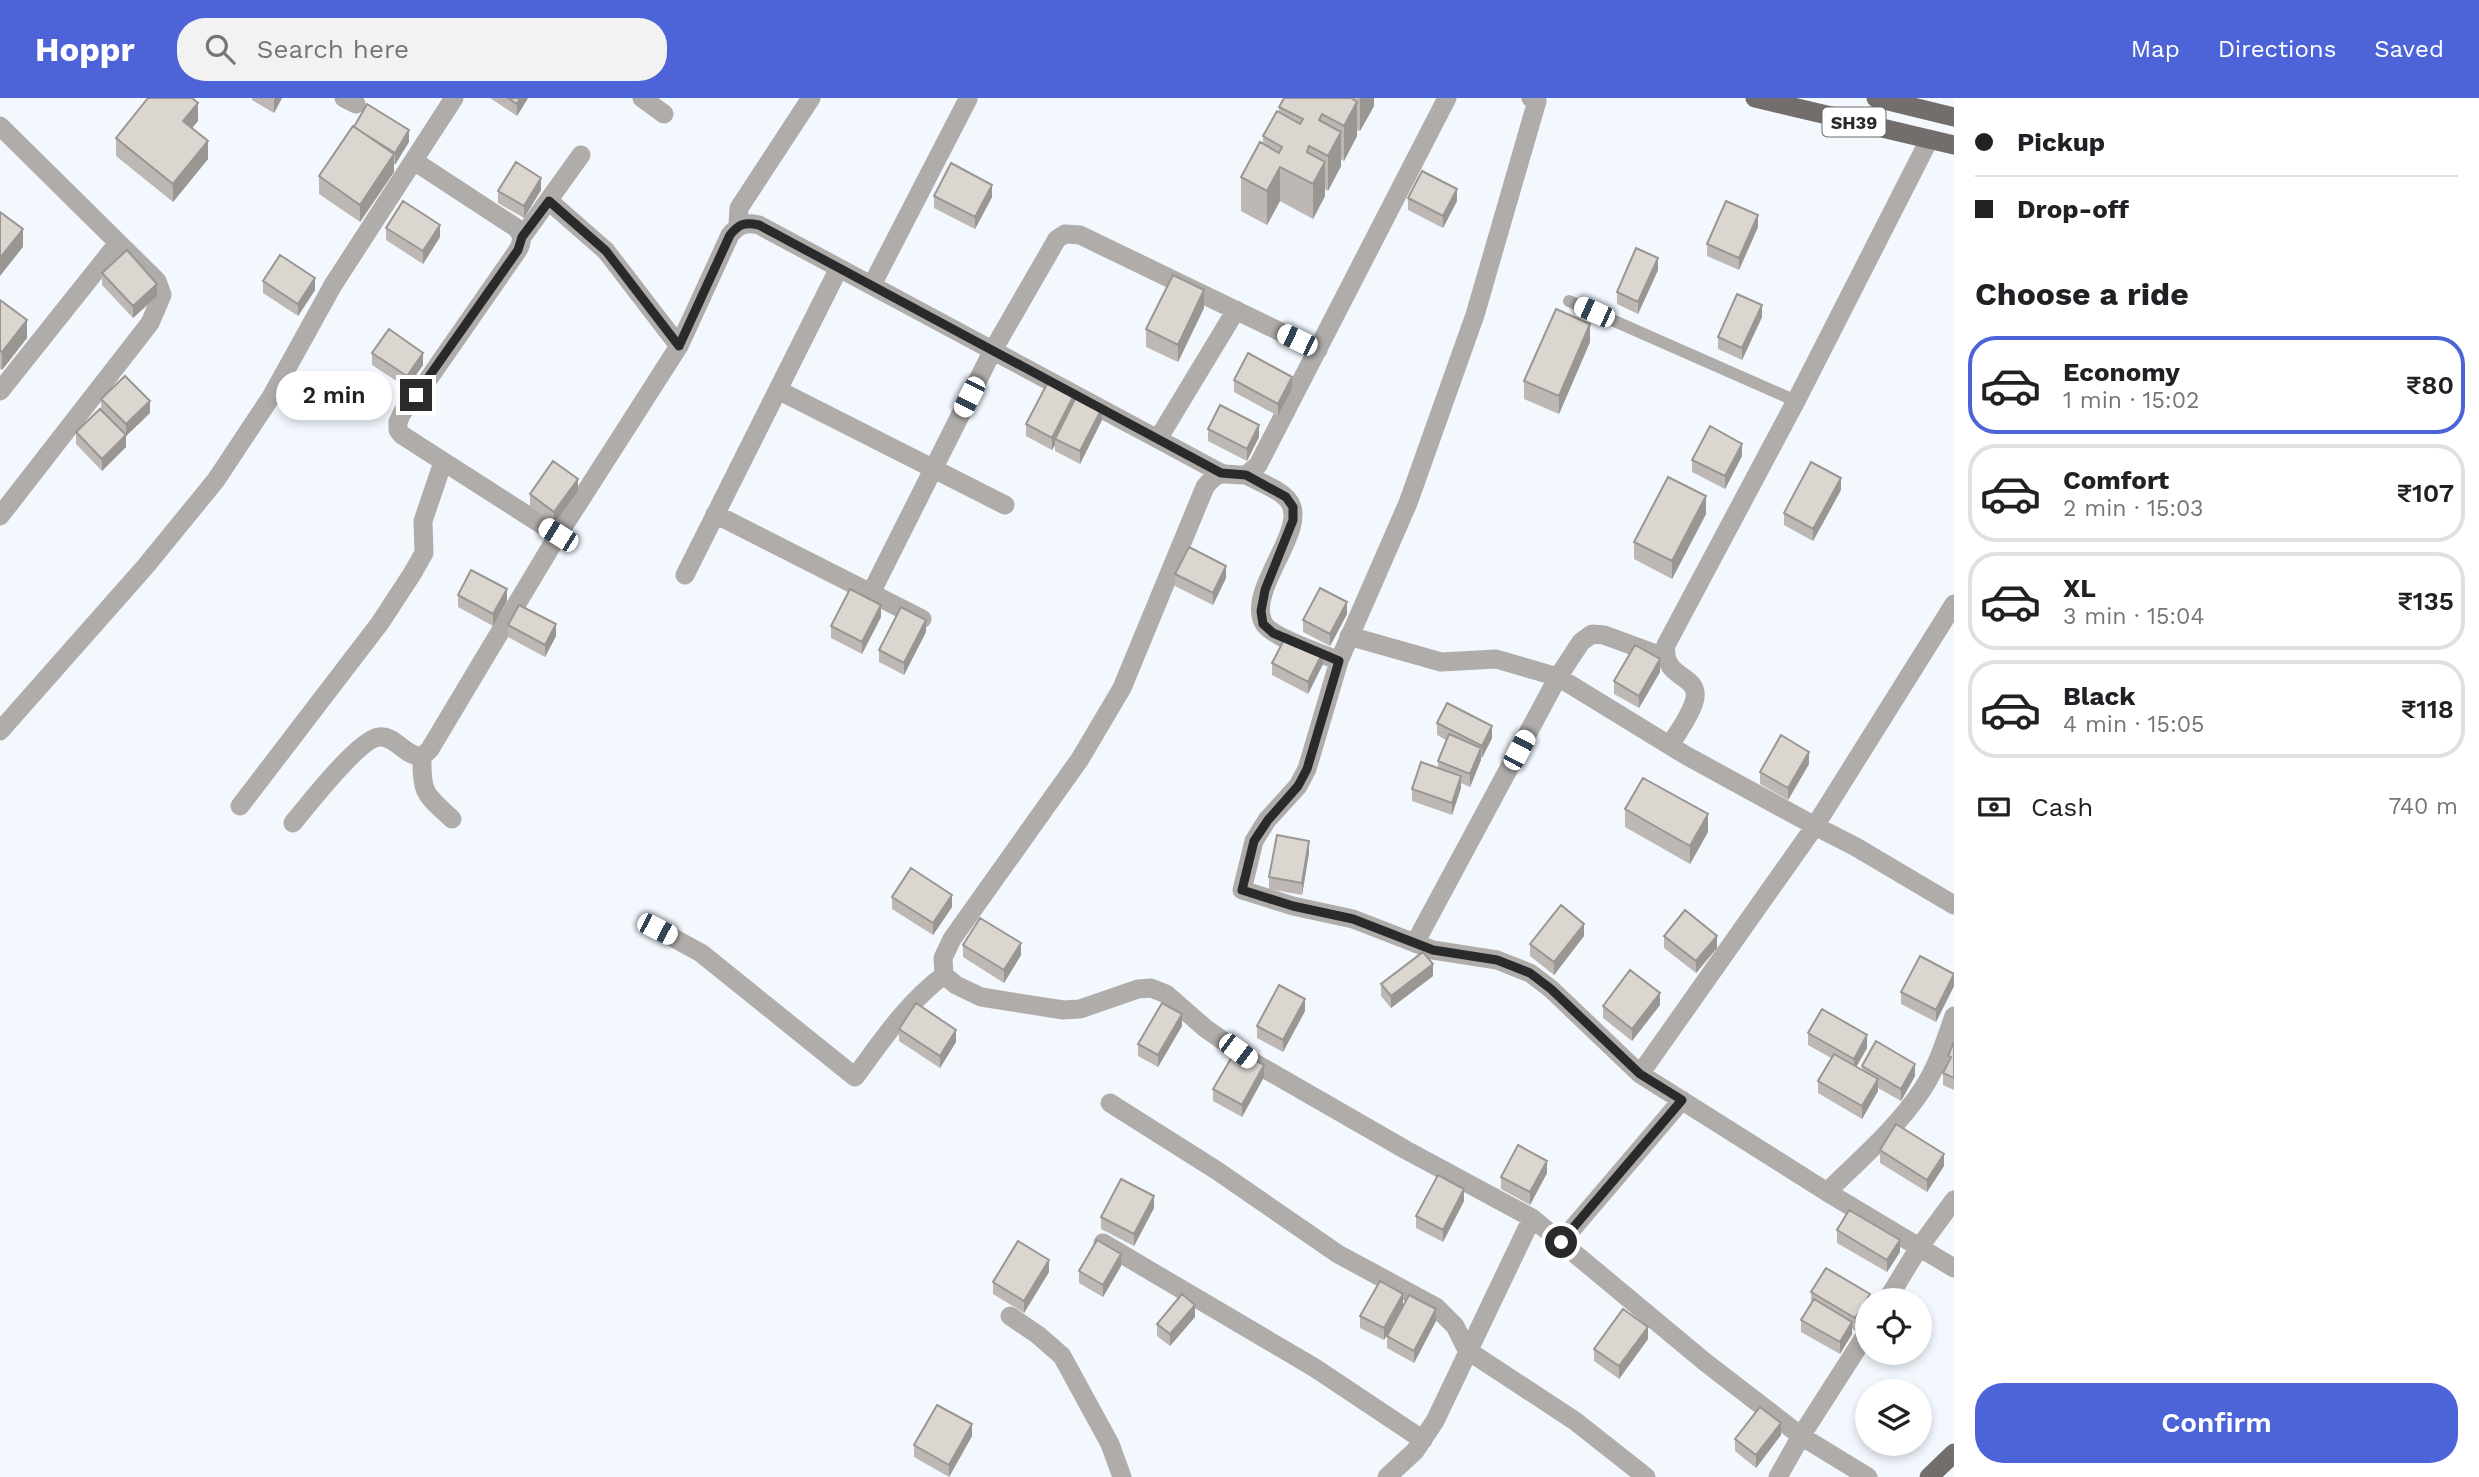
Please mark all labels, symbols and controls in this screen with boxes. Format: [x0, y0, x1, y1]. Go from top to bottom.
search box [177, 18, 667, 81]
text: Hoppr [35, 30, 135, 69]
icon: search [201, 30, 239, 68]
text: Search here [257, 34, 409, 64]
text: Map [2131, 35, 2180, 63]
text: Directions [2218, 35, 2336, 63]
text: Saved [2374, 35, 2444, 63]
road number: SH39 [1822, 107, 1885, 136]
text: Pickup [2017, 127, 2105, 157]
text: Drop-off [2017, 194, 2129, 224]
text: Choose a ride [1975, 275, 2189, 313]
car [1571, 294, 1618, 330]
car [1274, 321, 1321, 359]
icon: car [1979, 354, 2042, 417]
text: Economy [2063, 357, 2180, 387]
callout: 2 min [276, 370, 392, 420]
text: ₹80 [2406, 370, 2454, 400]
car [951, 374, 988, 420]
route end [400, 379, 432, 411]
text: 2 min [302, 382, 366, 409]
text: 1 min · 15:02 [2063, 387, 2199, 414]
icon: car [1979, 462, 2042, 525]
text: Comfort [2063, 465, 2169, 495]
text: ₹107 [2397, 478, 2454, 508]
text: 2 min · 15:03 [2063, 495, 2203, 522]
car [535, 515, 582, 555]
icon: car [1979, 570, 2042, 633]
text: XL [2063, 573, 2096, 603]
text: ₹135 [2398, 586, 2454, 616]
text: 3 min · 15:04 [2063, 603, 2204, 630]
icon: car [1979, 678, 2042, 741]
text: Black [2063, 681, 2135, 711]
text: ₹118 [2401, 694, 2454, 724]
text: 4 min · 15:05 [2063, 711, 2204, 738]
car [1500, 727, 1539, 773]
icon: cash [1975, 788, 2013, 826]
text: Cash [2031, 792, 2093, 822]
text: 740 m [2389, 793, 2458, 820]
car [634, 910, 681, 948]
car [1215, 1030, 1262, 1072]
route start [1545, 1226, 1577, 1258]
map controls [1855, 1288, 1932, 1456]
button: locate [1855, 1288, 1932, 1365]
button: layers [1855, 1379, 1932, 1456]
button: Confirm [1975, 1383, 2458, 1463]

